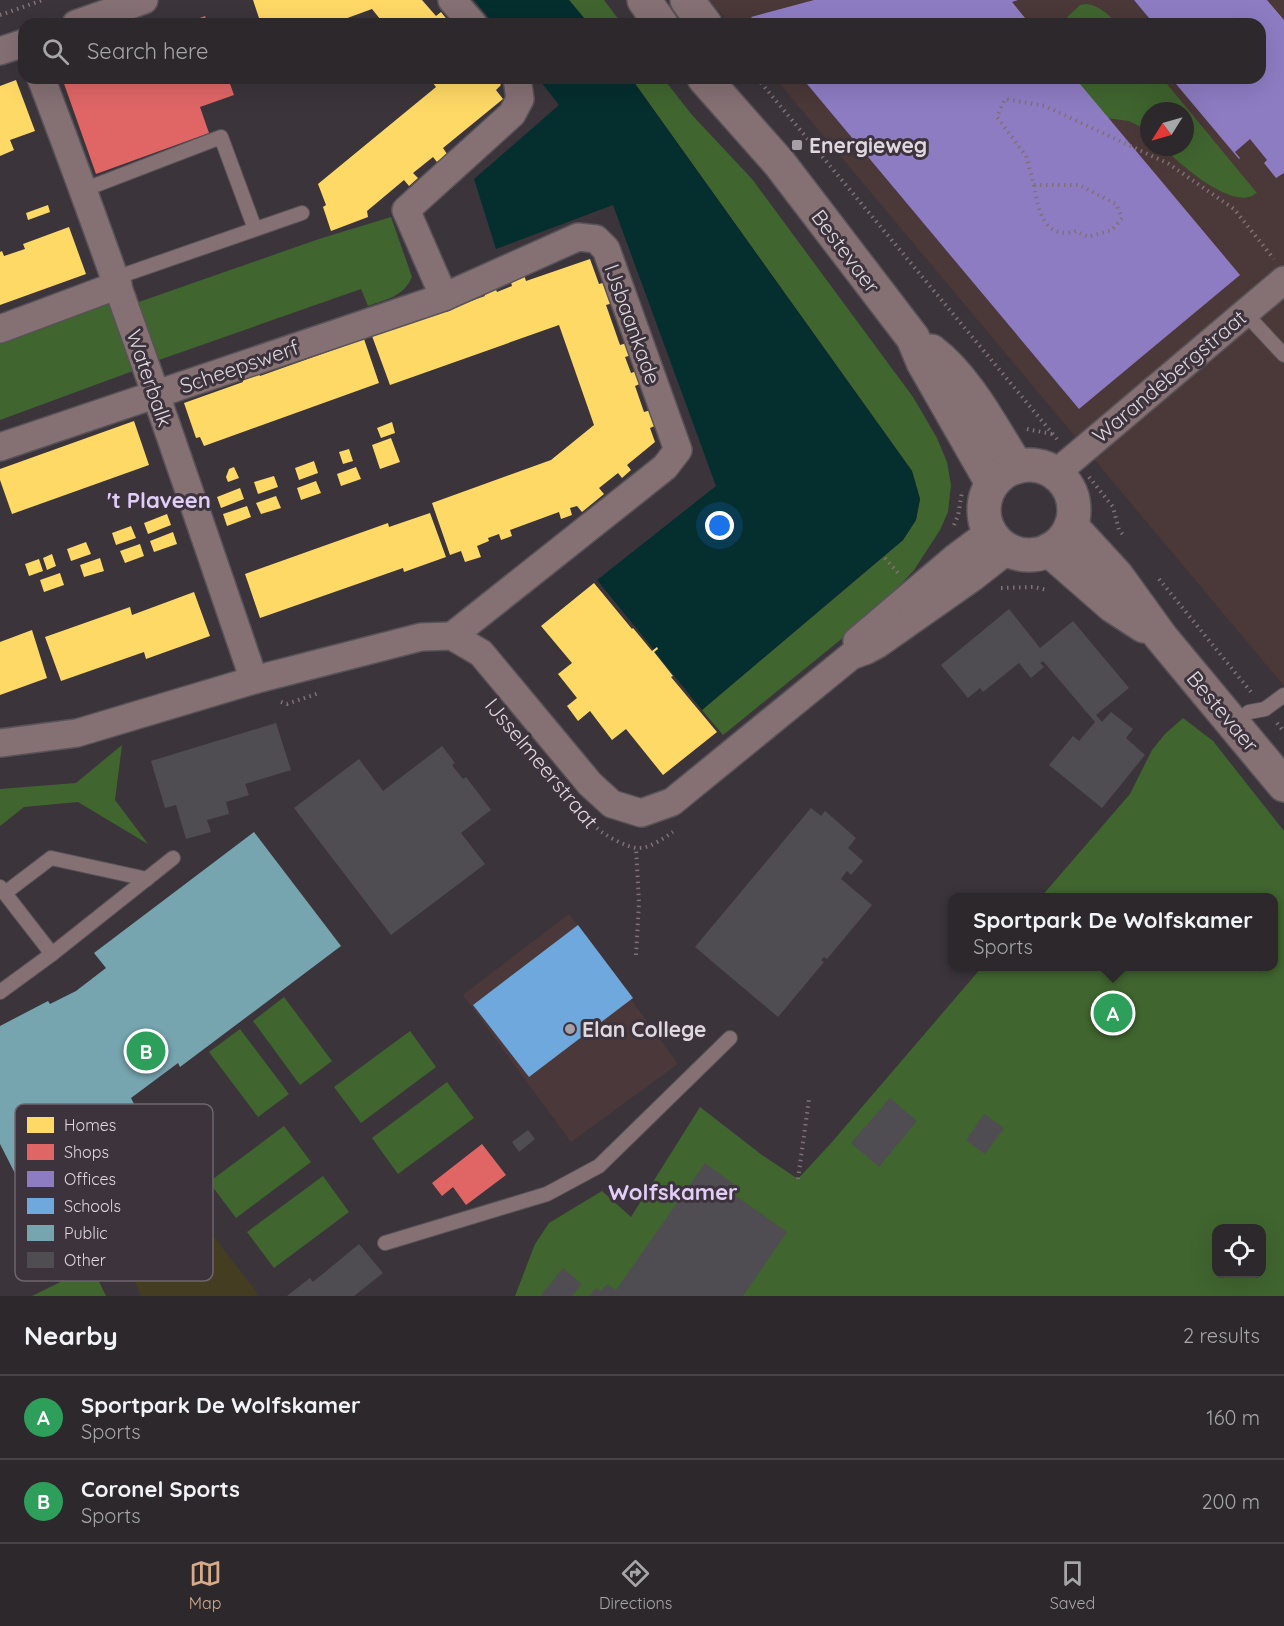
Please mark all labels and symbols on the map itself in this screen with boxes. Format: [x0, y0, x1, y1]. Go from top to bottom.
north arrow [1140, 102, 1194, 156]
place label: Energieweg [809, 132, 927, 158]
marker: Energieweg [790, 138, 804, 152]
street label: Bestevaer [806, 204, 886, 298]
street label: IJsbaankade [599, 260, 667, 388]
street label: Warandebergstraat [1087, 304, 1251, 448]
street label: Waterbalk [121, 326, 179, 430]
street label: Scheepswerf [176, 333, 302, 399]
district label: 't Plaveen [107, 486, 211, 514]
your location [705, 511, 734, 540]
street label: Bestevaer [1182, 665, 1264, 757]
street label: IJsselmeerstraat [480, 693, 604, 833]
pin: A [1094, 990, 1132, 1036]
place label: Elan College [582, 1016, 706, 1042]
marker: Elan College [563, 1022, 577, 1036]
pin: B [126, 1028, 166, 1074]
legend [15, 1104, 213, 1281]
text: Homes [64, 1115, 116, 1135]
text: Shops [64, 1142, 109, 1162]
text: Offices [64, 1169, 116, 1189]
district label: Wolfskamer [608, 1178, 738, 1206]
text: Schools [64, 1196, 121, 1216]
text: Public [64, 1223, 108, 1243]
text: Other [64, 1250, 106, 1270]

